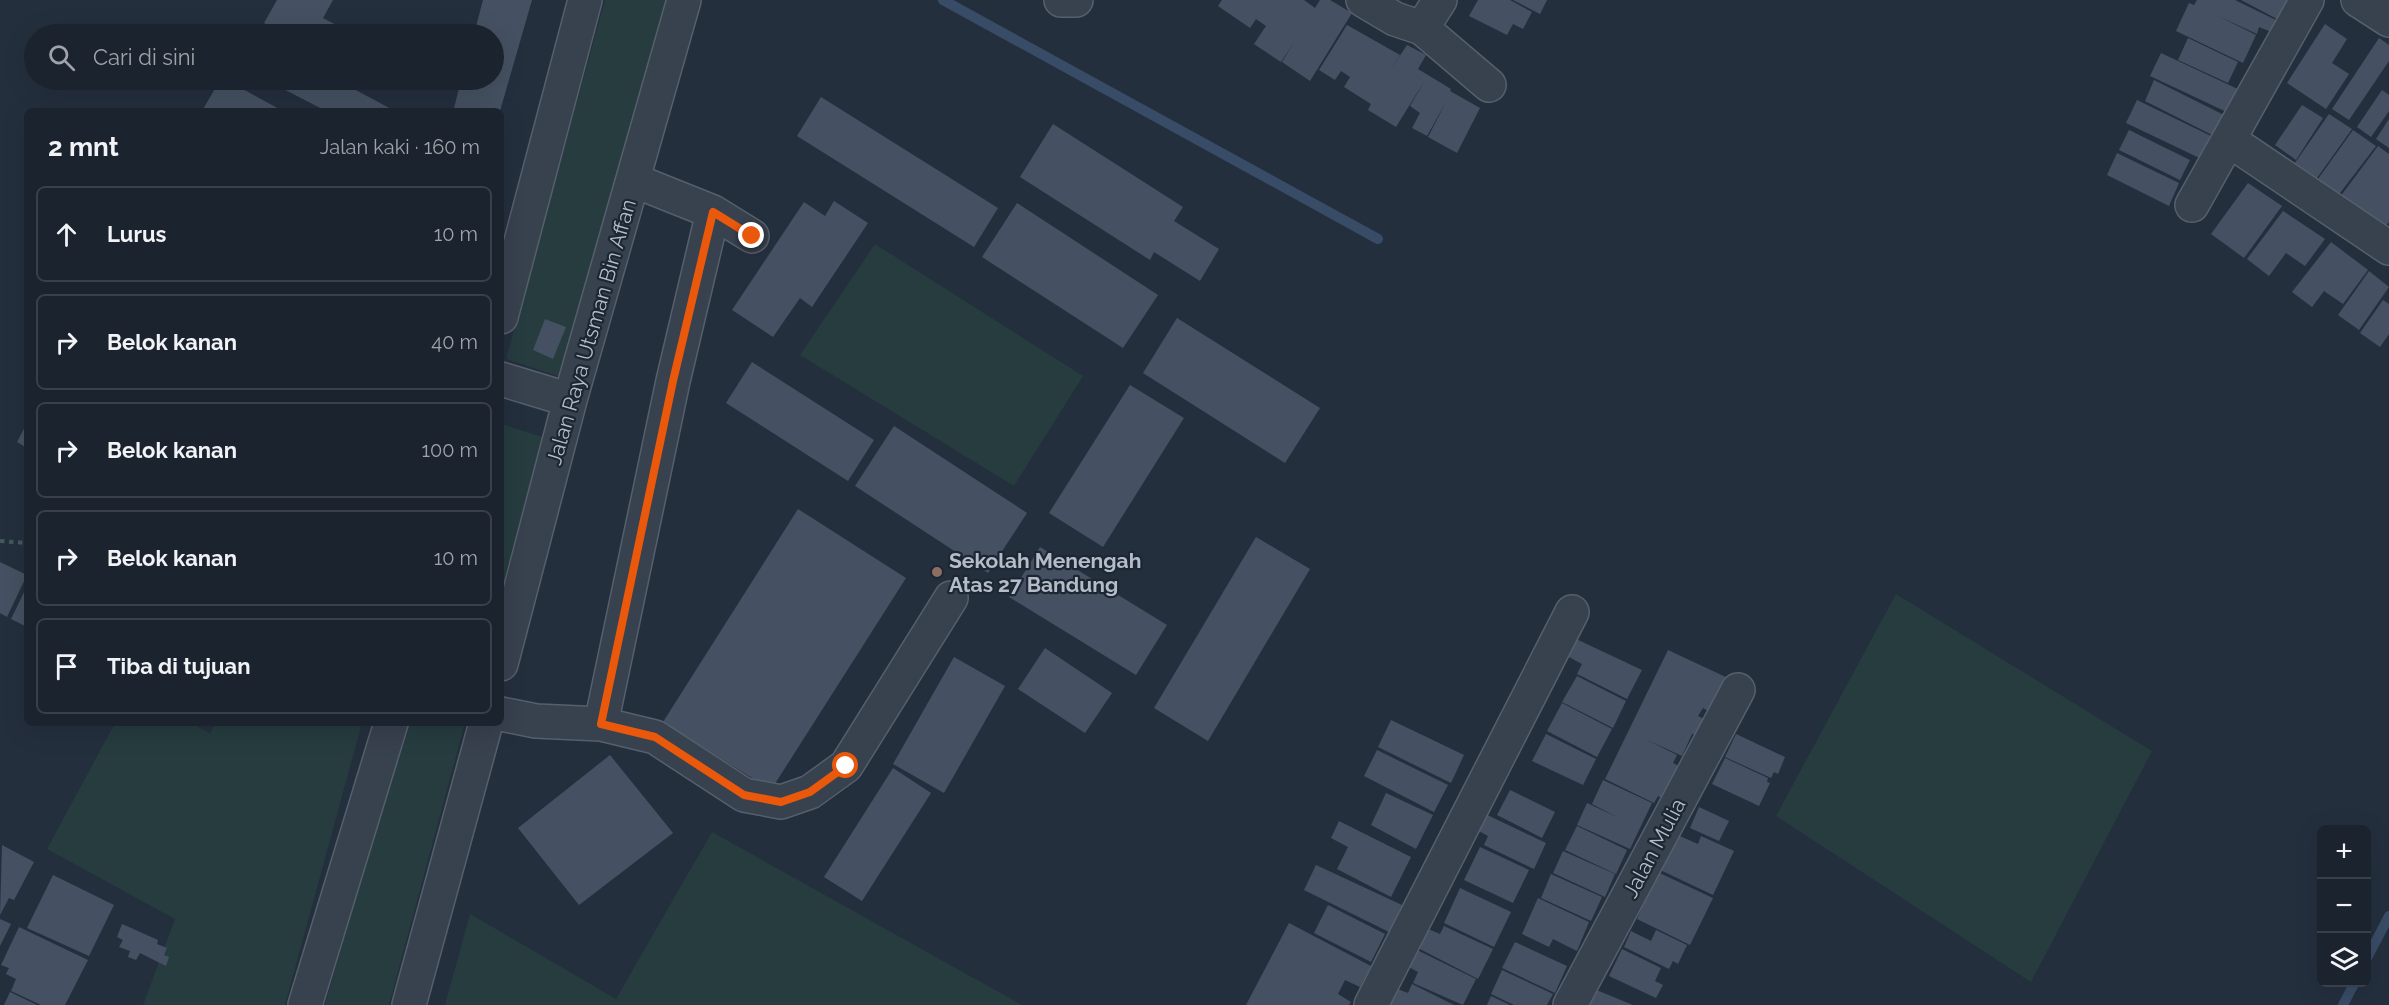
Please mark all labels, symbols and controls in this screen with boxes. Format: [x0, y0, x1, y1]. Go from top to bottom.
search box [24, 24, 504, 90]
icon: search [45, 41, 78, 74]
text: Cari di sini [93, 44, 195, 70]
text: 2 mnt [48, 132, 119, 162]
text: Jalan kaki · 160 m [320, 135, 480, 159]
street label: Jalan Raya Utsman Bin Affan [541, 196, 641, 468]
icon: ahead [50, 218, 83, 251]
text: Lurus [107, 221, 166, 247]
text: 10 m [434, 222, 478, 246]
route end [738, 222, 764, 248]
icon: right [50, 326, 83, 359]
text: Belok kanan [107, 329, 237, 355]
text: 40 m [431, 330, 478, 354]
icon: right [50, 434, 83, 467]
text: Belok kanan [107, 437, 237, 463]
text: 100 m [421, 438, 478, 462]
icon: right [50, 542, 83, 575]
text: Belok kanan [107, 545, 237, 571]
text: 10 m [434, 546, 478, 570]
place label: Sekolah Menengah Atas 27 Bandung [949, 548, 1141, 597]
marker: Sekolah Menengah Atas 27 Bandung [930, 565, 944, 579]
icon: arrive [50, 650, 83, 683]
text: Tiba di tujuan [107, 653, 250, 679]
route start [832, 752, 858, 778]
street label: Jalan Mulia [1617, 794, 1691, 902]
map controls [2317, 825, 2371, 987]
button: + [2317, 825, 2371, 879]
button: − [2317, 879, 2371, 933]
button: layers [2317, 933, 2371, 987]

